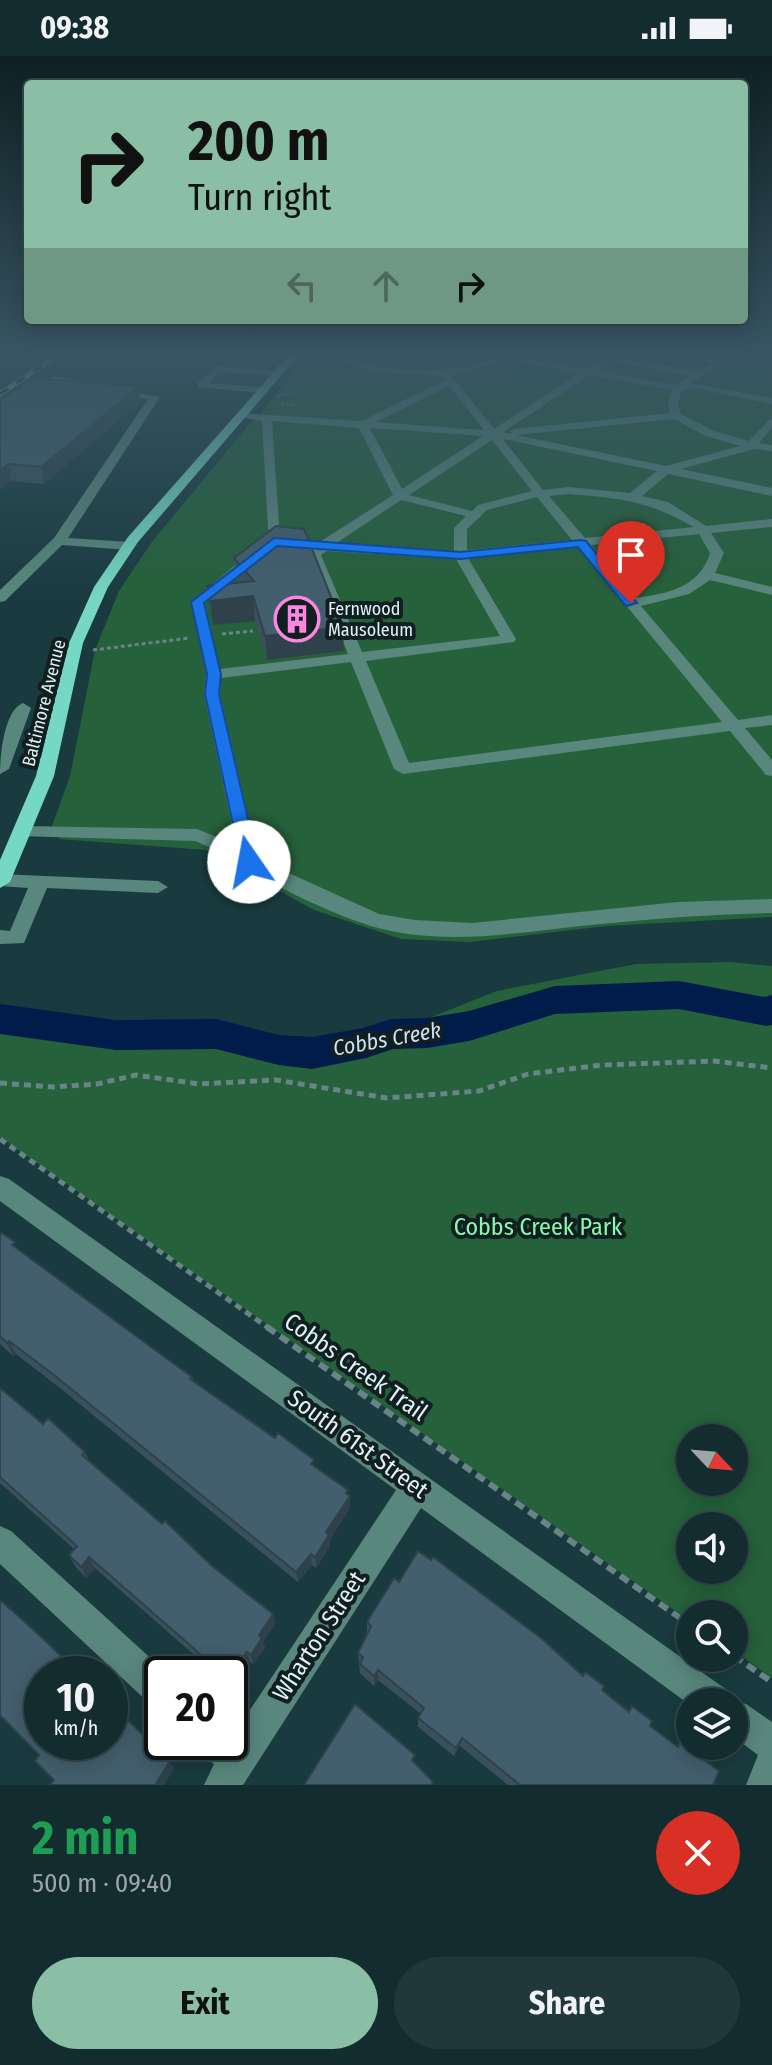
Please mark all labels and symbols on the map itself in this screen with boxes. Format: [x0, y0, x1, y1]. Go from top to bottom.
pin [597, 521, 665, 603]
building icon: Fernwood Mausoleum [273, 595, 321, 643]
place label: Fernwood Mausoleum [328, 598, 413, 641]
street label: Baltimore Avenue [18, 637, 70, 769]
position arrow [207, 820, 291, 904]
water label: Cobbs Creek [331, 1016, 443, 1062]
park label: Cobbs Creek Park [454, 1213, 623, 1241]
street label: Cobbs Creek Trail [279, 1307, 433, 1427]
street label: South 61st Street [283, 1384, 434, 1504]
north arrow [676, 1424, 748, 1496]
street label: Wharton Street [267, 1566, 371, 1706]
speed limit sign: 20 [144, 1656, 248, 1760]

